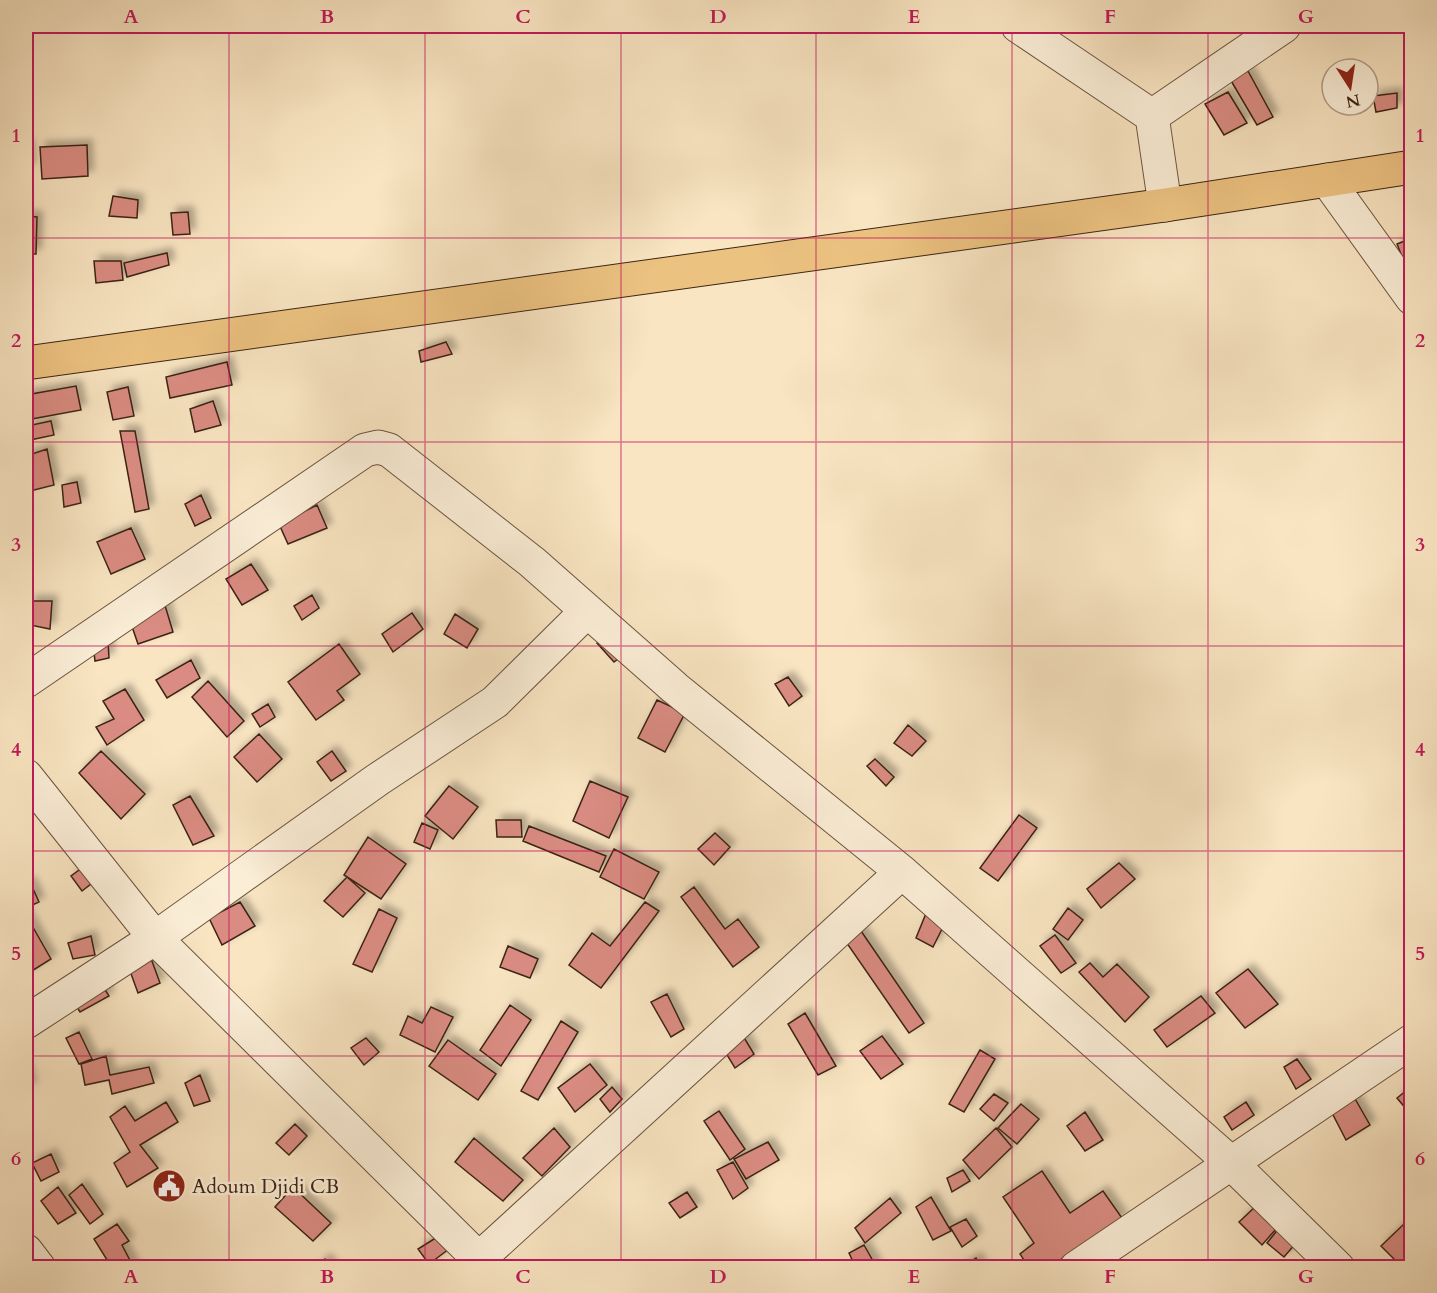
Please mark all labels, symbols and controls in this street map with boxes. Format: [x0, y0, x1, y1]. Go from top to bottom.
text: A [123, 3, 139, 30]
text: B [320, 3, 334, 30]
text: C [515, 3, 531, 30]
text: D [709, 3, 727, 30]
text: E [908, 3, 920, 30]
text: F [1104, 3, 1116, 30]
text: G [1298, 3, 1314, 30]
north arrow [1320, 57, 1380, 117]
text: N [1344, 88, 1362, 113]
text: 1 [11, 122, 21, 149]
text: 1 [1415, 122, 1425, 149]
text: 2 [11, 327, 21, 354]
text: 2 [1415, 327, 1425, 354]
text: 3 [11, 531, 21, 558]
text: 3 [1415, 531, 1425, 558]
text: 4 [11, 736, 21, 763]
text: 4 [1415, 736, 1425, 763]
text: 5 [11, 940, 21, 967]
text: 5 [1415, 940, 1425, 967]
text: 6 [11, 1145, 21, 1172]
text: 6 [1415, 1145, 1425, 1172]
public building icon: Adoum Djidi CB [151, 1168, 187, 1204]
place label: Adoum Djidi CB [192, 1173, 339, 1200]
text: A [123, 1263, 139, 1290]
text: B [320, 1263, 334, 1290]
text: C [515, 1263, 531, 1290]
text: D [709, 1263, 727, 1290]
text: E [908, 1263, 920, 1290]
text: F [1104, 1263, 1116, 1290]
text: G [1298, 1263, 1314, 1290]

